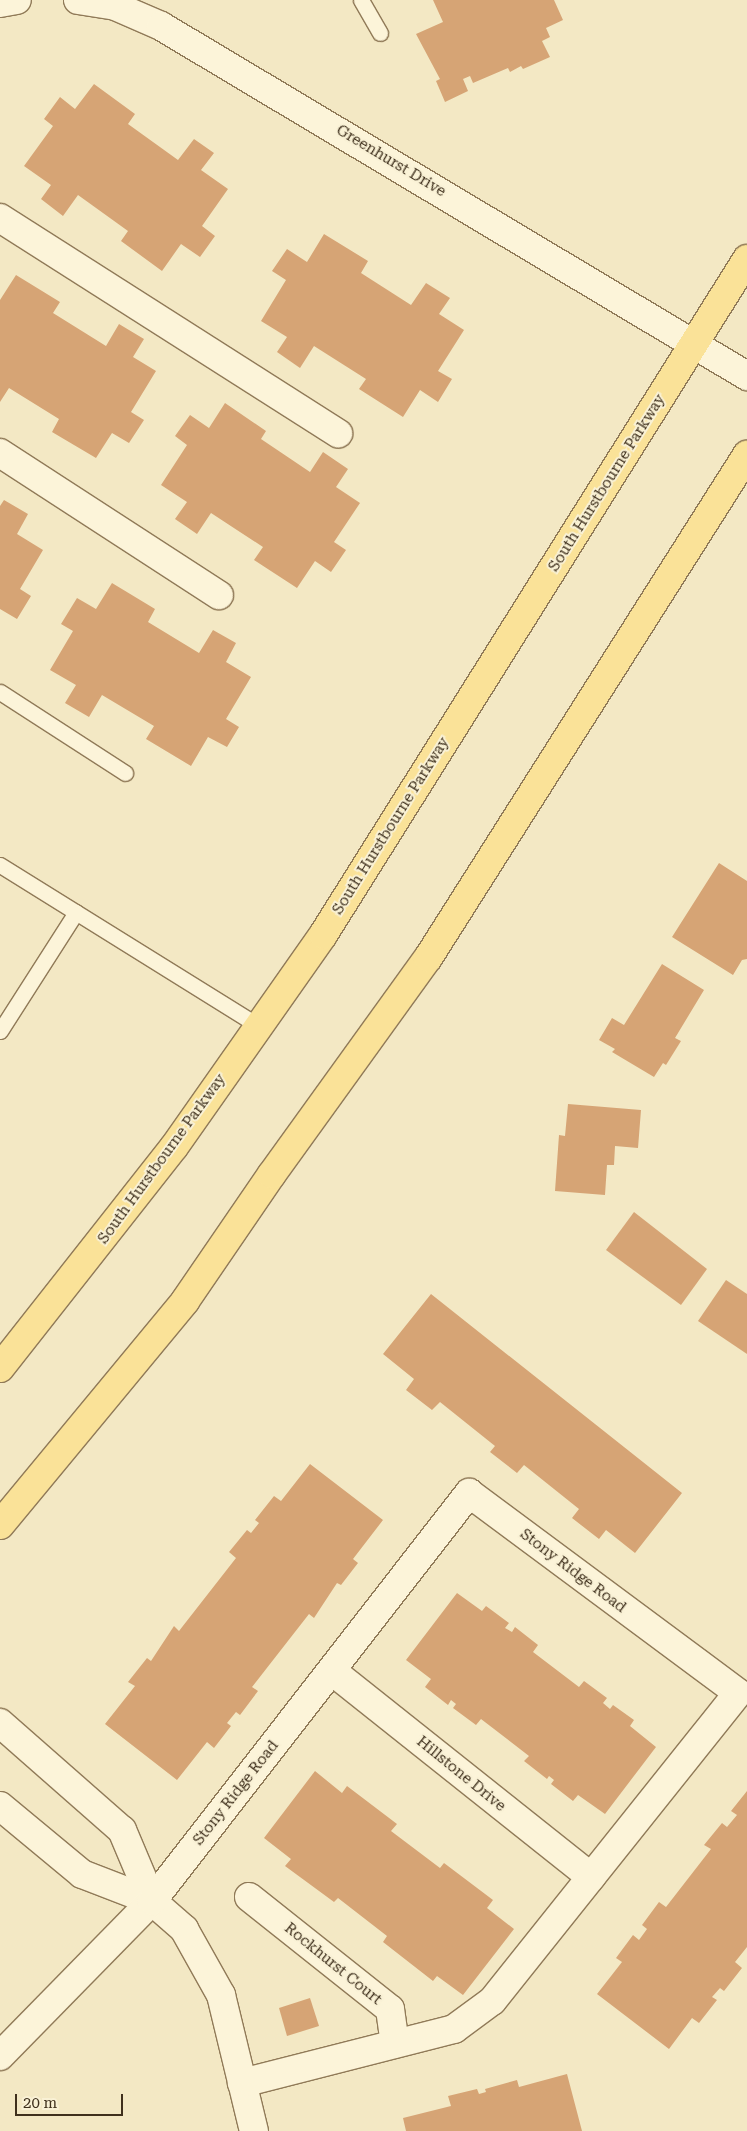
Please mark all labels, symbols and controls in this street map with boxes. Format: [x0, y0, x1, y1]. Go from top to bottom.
street label: Greenhurst Drive [333, 121, 449, 201]
street label: South Hurstbourne Parkway [545, 391, 669, 575]
street label: South Hurstbourne Parkway [329, 734, 453, 918]
street label: South Hurstbourne Parkway [94, 1071, 230, 1247]
street label: Stony Ridge Road [516, 1525, 630, 1617]
street label: Hillstone Drive [413, 1733, 509, 1815]
street label: Stony Ridge Road [190, 1737, 282, 1849]
street label: Rockhurst Court [281, 1919, 385, 2009]
scale bar [18, 2084, 125, 2116]
text: 20 m [23, 2094, 57, 2112]

